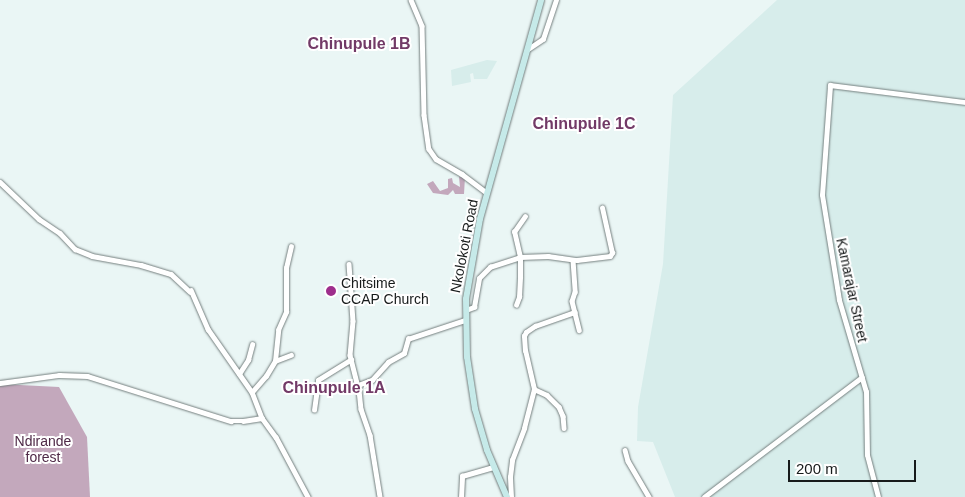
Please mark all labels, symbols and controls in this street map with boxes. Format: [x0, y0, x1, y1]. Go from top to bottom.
district label: Chinupule 1B [307, 34, 411, 54]
district label: Chinupule 1C [532, 114, 636, 134]
street label: Nkolokoti Road [447, 198, 481, 294]
street label: Kamarajar Street [833, 236, 871, 344]
place label: Chitsime CCAP Church [341, 275, 429, 308]
marker: Chitsime CCAP Church [325, 285, 337, 297]
district label: Chinupule 1A [282, 378, 386, 398]
park label: Ndirande forest [15, 433, 71, 466]
scale bar [790, 450, 918, 482]
text: 200 m [796, 460, 838, 477]

